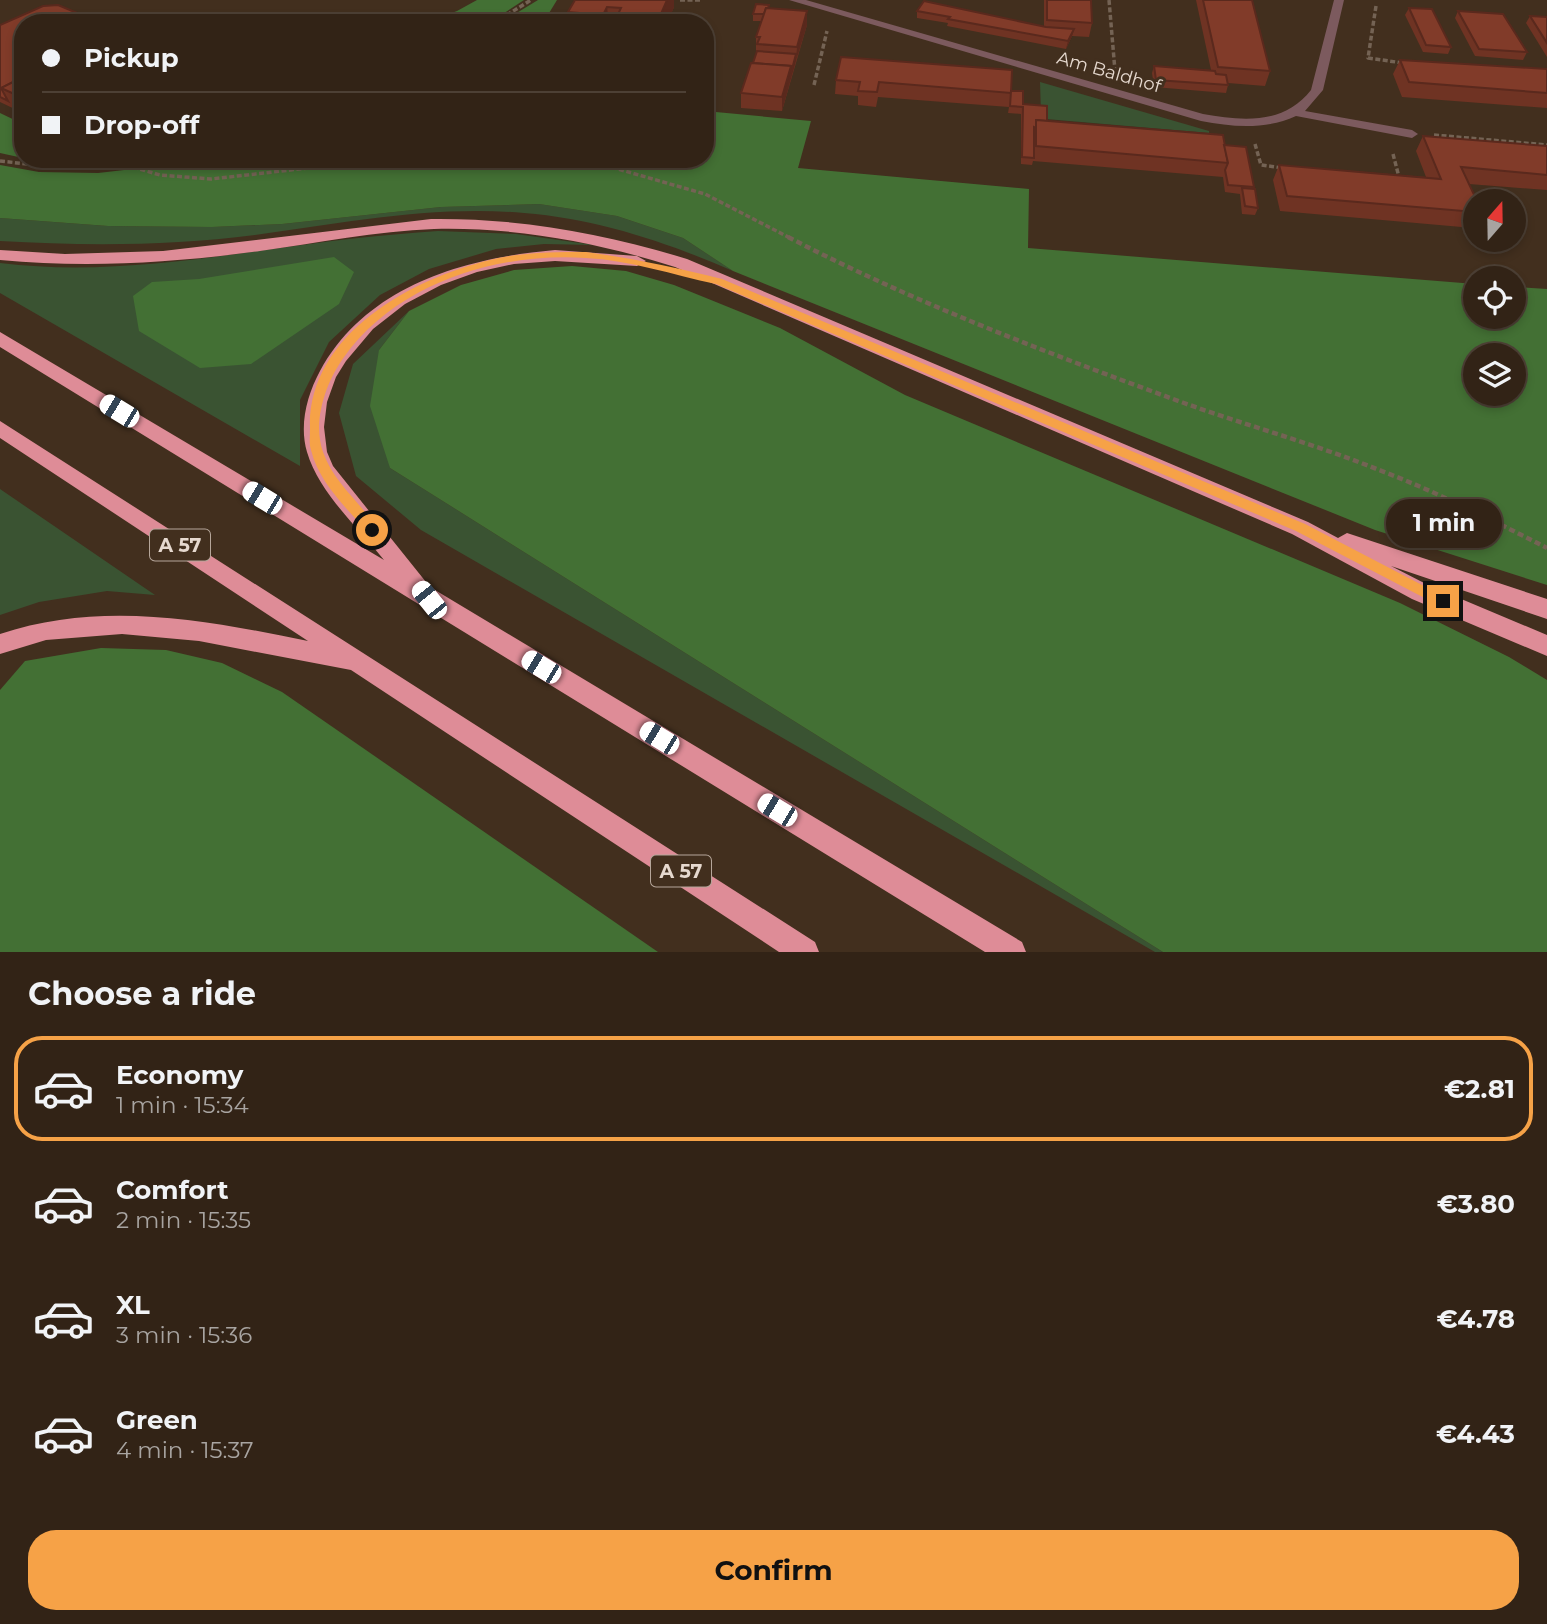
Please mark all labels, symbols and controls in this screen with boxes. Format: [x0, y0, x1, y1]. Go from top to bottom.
text: Pickup [84, 42, 179, 74]
street label: Am Baldhof [1054, 47, 1165, 98]
text: Drop-off [84, 109, 199, 141]
north arrow [1463, 189, 1526, 252]
map controls [1463, 189, 1526, 406]
button: locate [1463, 266, 1526, 329]
button: layers [1463, 343, 1526, 406]
car [96, 391, 143, 431]
car [239, 478, 286, 518]
callout: 1 min [1385, 500, 1501, 548]
text: 1 min [1413, 509, 1475, 537]
route start [356, 514, 388, 546]
road number: A 57 [150, 530, 210, 560]
car [408, 577, 451, 623]
route end [1427, 585, 1459, 617]
car [518, 647, 565, 687]
car [636, 718, 683, 758]
car [754, 790, 801, 830]
road number: A 57 [651, 856, 711, 886]
text: Choose a ride [28, 974, 256, 1013]
icon: car [32, 1057, 95, 1120]
text: Economy [116, 1059, 243, 1091]
text: €2.81 [1444, 1073, 1515, 1105]
text: 1 min · 15:34 [116, 1091, 249, 1119]
icon: car [32, 1172, 95, 1235]
text: Comfort [116, 1174, 228, 1206]
text: €3.80 [1437, 1188, 1515, 1220]
text: 2 min · 15:35 [116, 1206, 251, 1234]
icon: car [32, 1287, 95, 1350]
text: XL [116, 1289, 150, 1321]
text: €4.78 [1437, 1303, 1515, 1335]
text: 3 min · 15:36 [116, 1321, 252, 1349]
icon: car [32, 1402, 95, 1465]
text: Green [116, 1404, 198, 1436]
text: €4.43 [1436, 1418, 1515, 1450]
text: 4 min · 15:37 [116, 1436, 254, 1464]
button: Confirm [28, 1530, 1519, 1610]

